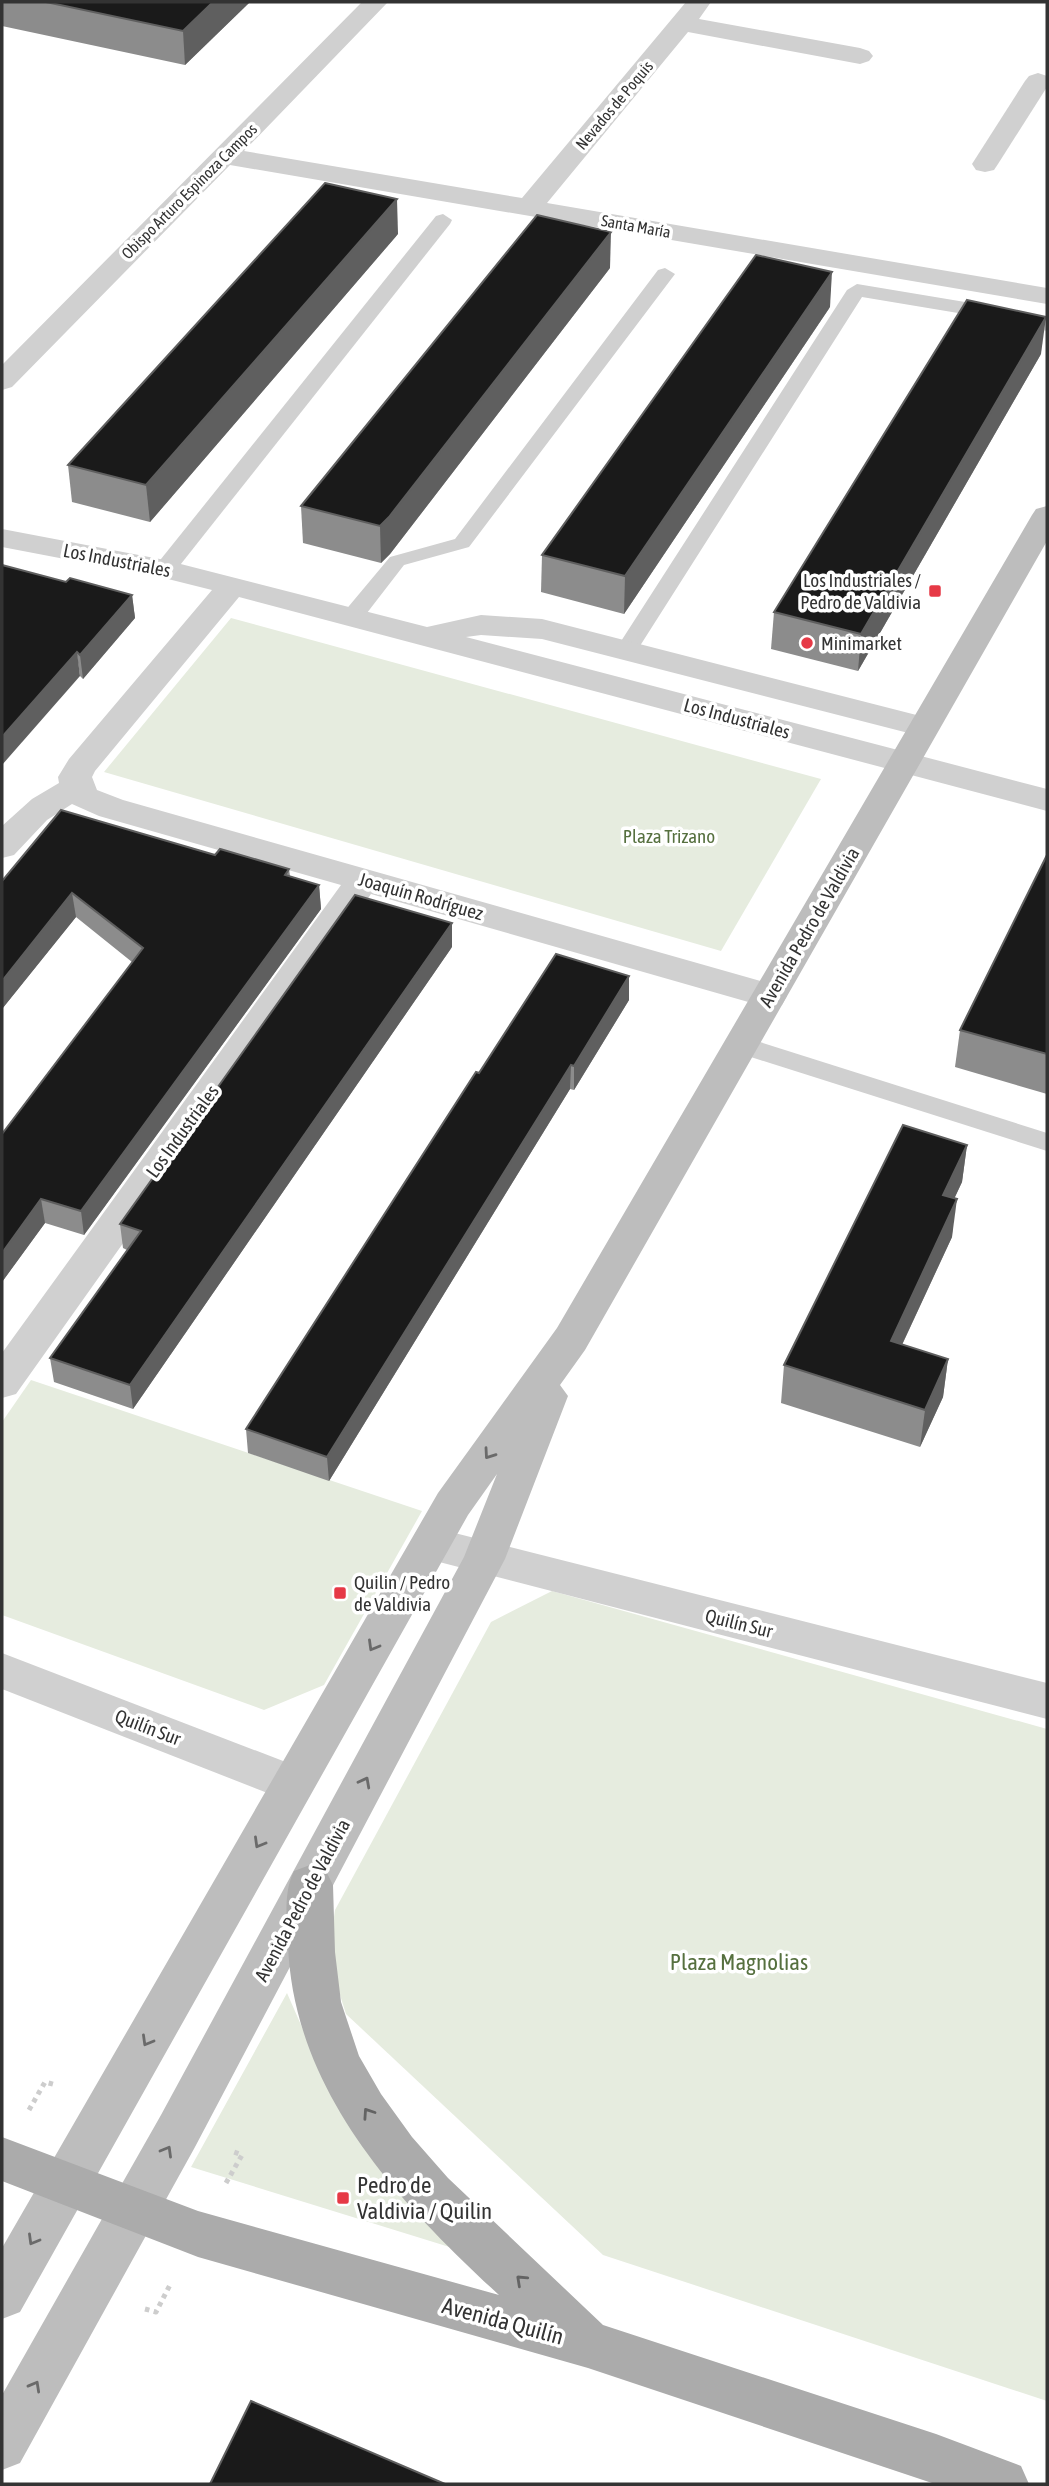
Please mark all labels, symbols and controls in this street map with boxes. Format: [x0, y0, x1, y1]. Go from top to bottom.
street label: Nevados de Poquis [572, 57, 657, 154]
street label: Obispo Arturo Espinoza Campos [118, 119, 261, 263]
street label: Santa María [600, 211, 672, 241]
street label: Los Industriales [61, 539, 173, 581]
place label: Los Industriales / Pedro de Valdivia [800, 569, 922, 613]
marker: Los Industriales / Pedro de Valdivia [927, 583, 943, 599]
place label: Minimarket [821, 632, 902, 654]
marker: Minimarket [799, 635, 815, 651]
street label: Los Industriales [682, 693, 793, 743]
park label: Plaza Trizano [623, 825, 715, 847]
street label: Avenida Pedro de Valdivia [754, 843, 864, 1011]
street label: Joaquín Rodríguez [356, 868, 486, 924]
street label: Los Industriales [141, 1080, 223, 1182]
one-way arrow [485, 1446, 497, 1459]
place label: Quilin / Pedro de Valdivia [354, 1571, 450, 1615]
marker: Quilin / Pedro de Valdivia [332, 1585, 348, 1601]
street label: Quilín Sur [703, 1604, 775, 1642]
one-way arrow [368, 1638, 381, 1651]
street label: Quilín Sur [112, 1704, 184, 1750]
one-way arrow [357, 1777, 371, 1789]
street label: Avenida Pedro de Valdivia [250, 1815, 354, 1985]
one-way arrow [255, 1835, 268, 1848]
park label: Plaza Magnolias [670, 1949, 808, 1975]
one-way arrow [142, 2033, 155, 2046]
one-way arrow [364, 2108, 376, 2121]
one-way arrow [159, 2146, 172, 2158]
place label: Pedro de Valdivia / Quilin [357, 2172, 492, 2224]
marker: Pedro de Valdivia / Quilin [335, 2190, 351, 2206]
one-way arrow [28, 2233, 41, 2246]
one-way arrow [516, 2276, 529, 2289]
street label: Avenida Quilín [439, 2292, 567, 2350]
one-way arrow [27, 2381, 40, 2393]

